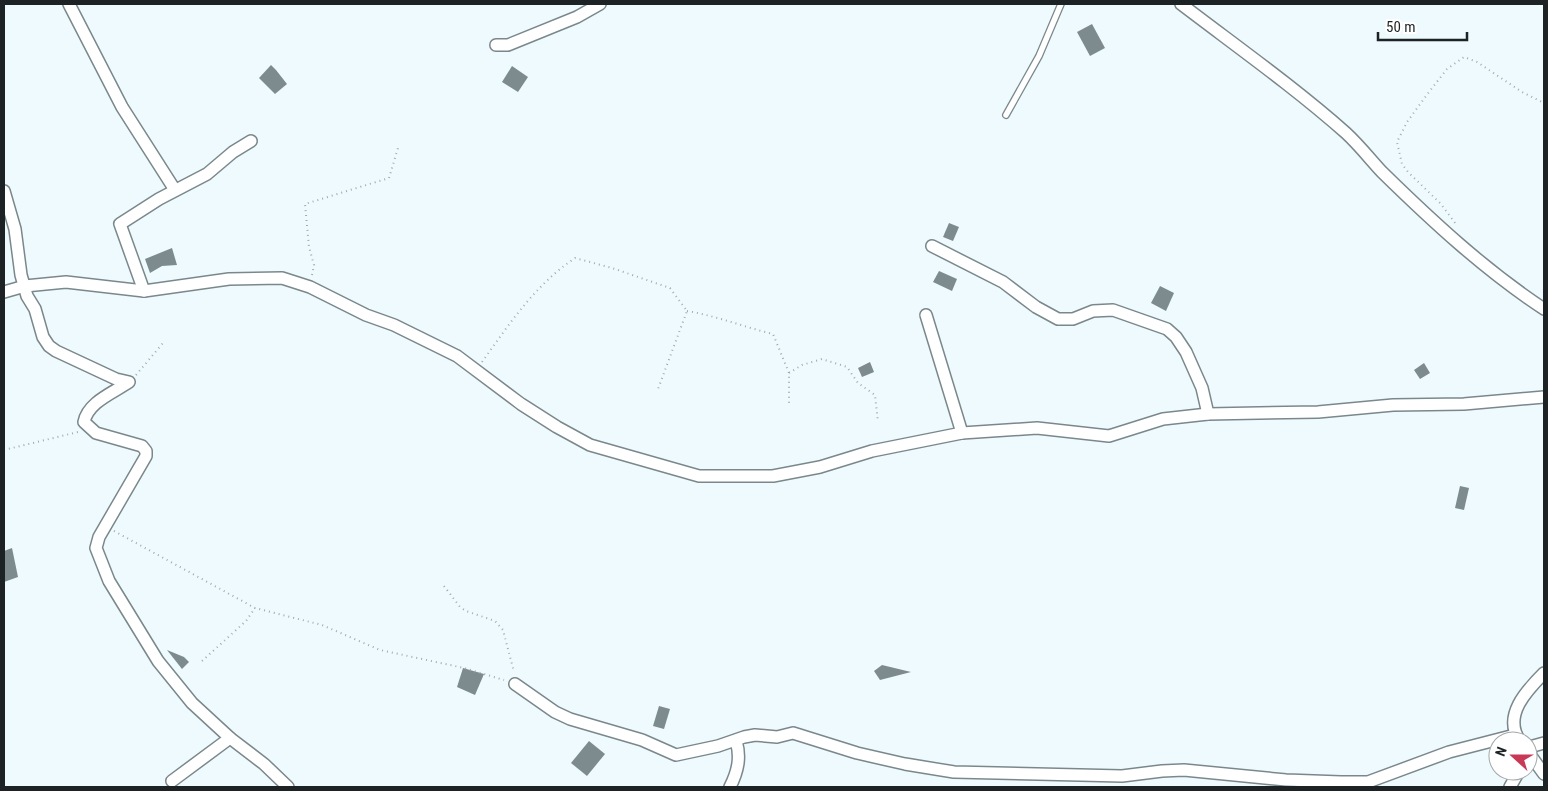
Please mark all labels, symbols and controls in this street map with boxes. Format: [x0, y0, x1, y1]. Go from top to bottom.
scale bar [1378, 10, 1467, 42]
text: 50 m [1386, 18, 1416, 36]
north arrow [1488, 731, 1538, 781]
text: N [1492, 744, 1510, 758]

